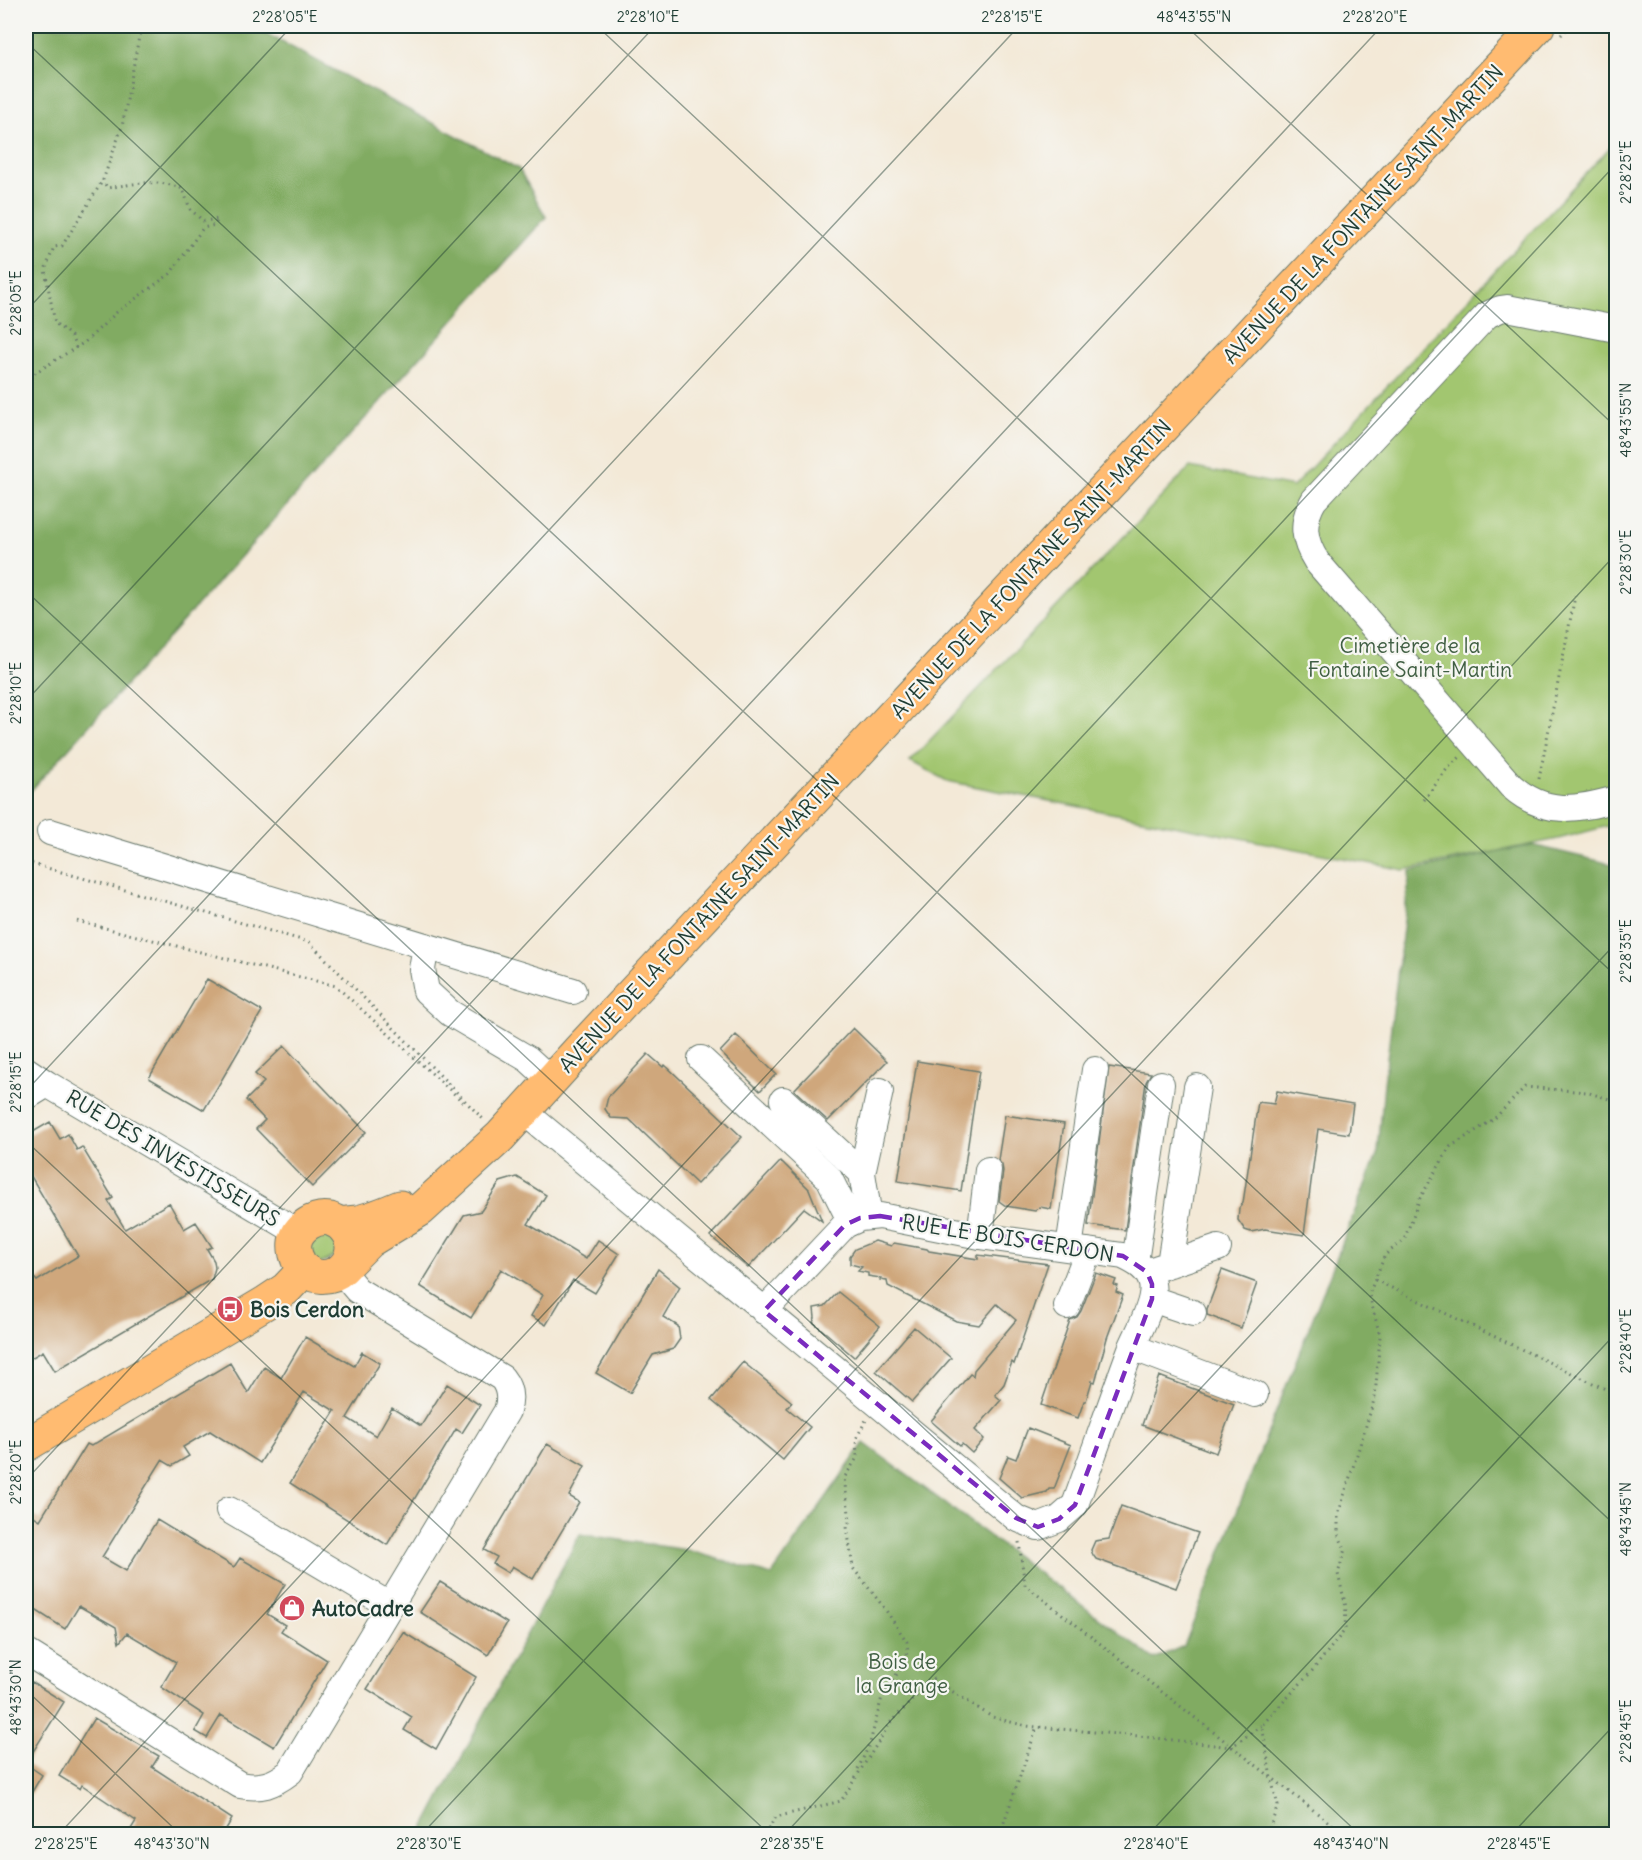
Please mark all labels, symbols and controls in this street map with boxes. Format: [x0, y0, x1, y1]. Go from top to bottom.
text: 2°28'05"E [252, 7, 318, 26]
text: 2°28'10"E [617, 7, 680, 26]
text: 2°28'15"E [981, 7, 1043, 26]
text: 48°43'55"N [1157, 7, 1231, 26]
text: 2°28'20"E [1343, 7, 1408, 26]
street label: AVENUE DE LA FONTAINE SAINT-MARTIN [1217, 59, 1509, 369]
text: 2°28'25"E [1616, 140, 1635, 204]
text: 2°28'05"E [6, 270, 25, 336]
text: 48°43'55"N [1616, 383, 1635, 457]
street label: AVENUE DE LA FONTAINE SAINT-MARTIN [885, 414, 1177, 724]
text: 2°28'30"E [1616, 529, 1635, 595]
park label: Cimetière de la Fontaine Saint-Martin [1308, 632, 1512, 683]
text: 2°28'10"E [6, 661, 25, 724]
street label: AVENUE DE LA FONTAINE SAINT-MARTIN [553, 768, 845, 1078]
text: 2°28'35"E [1616, 919, 1635, 983]
text: 2°28'15"E [6, 1051, 25, 1113]
street label: RUE DES INVESTISSEURS [61, 1083, 285, 1233]
street label: RUE LE BOIS CERDON [900, 1208, 1116, 1268]
bus stop icon: Bois Cerdon [215, 1294, 245, 1324]
place label: Bois Cerdon [250, 1296, 364, 1323]
text: 2°28'40"E [1616, 1308, 1635, 1374]
text: 2°28'20"E [6, 1439, 25, 1504]
text: 48°43'45"N [1616, 1482, 1635, 1556]
shop icon: AutoCadre [277, 1593, 307, 1623]
place label: AutoCadre [312, 1595, 414, 1622]
park label: Bois de la Grange [856, 1648, 948, 1699]
text: 48°43'30"N [6, 1659, 25, 1735]
text: 2°28'45"E [1616, 1699, 1635, 1763]
text: 2°28'25"E [34, 1834, 98, 1853]
text: 48°43'30"N [134, 1834, 210, 1853]
text: 2°28'30"E [396, 1834, 462, 1853]
text: 2°28'35"E [760, 1834, 824, 1853]
text: 2°28'40"E [1123, 1834, 1189, 1853]
text: 48°43'40"N [1313, 1834, 1389, 1853]
text: 2°28'45"E [1487, 1834, 1551, 1853]

